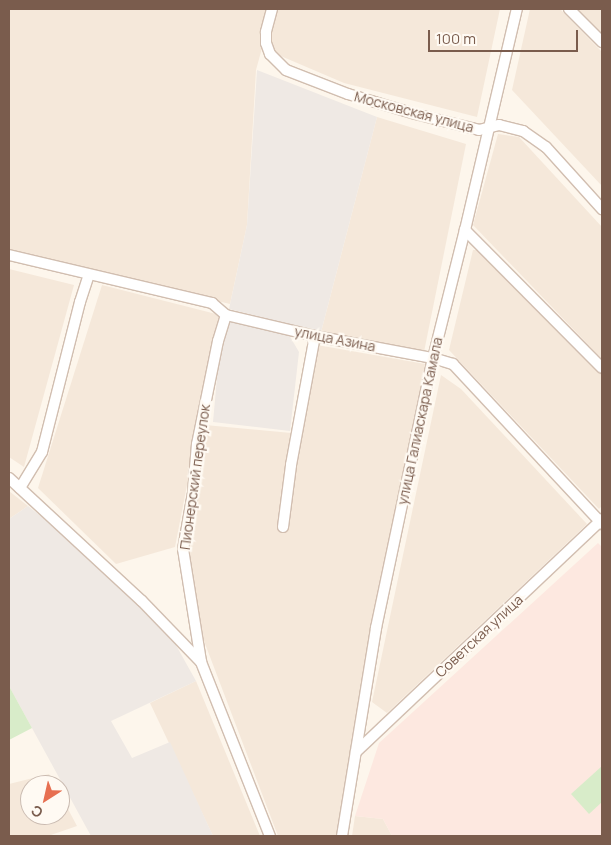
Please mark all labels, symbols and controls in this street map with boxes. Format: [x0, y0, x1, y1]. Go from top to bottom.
scale bar [431, 20, 581, 52]
text: 100 m [436, 28, 476, 49]
street label: Московская улица [352, 88, 476, 136]
street label: улица Азина [293, 323, 377, 355]
street label: улица Галиаскара Камала [394, 336, 446, 506]
street label: Пионерский переулок [176, 403, 214, 551]
street label: Советская улица [432, 591, 526, 681]
north arrow [20, 775, 70, 825]
text: С [27, 801, 46, 823]

